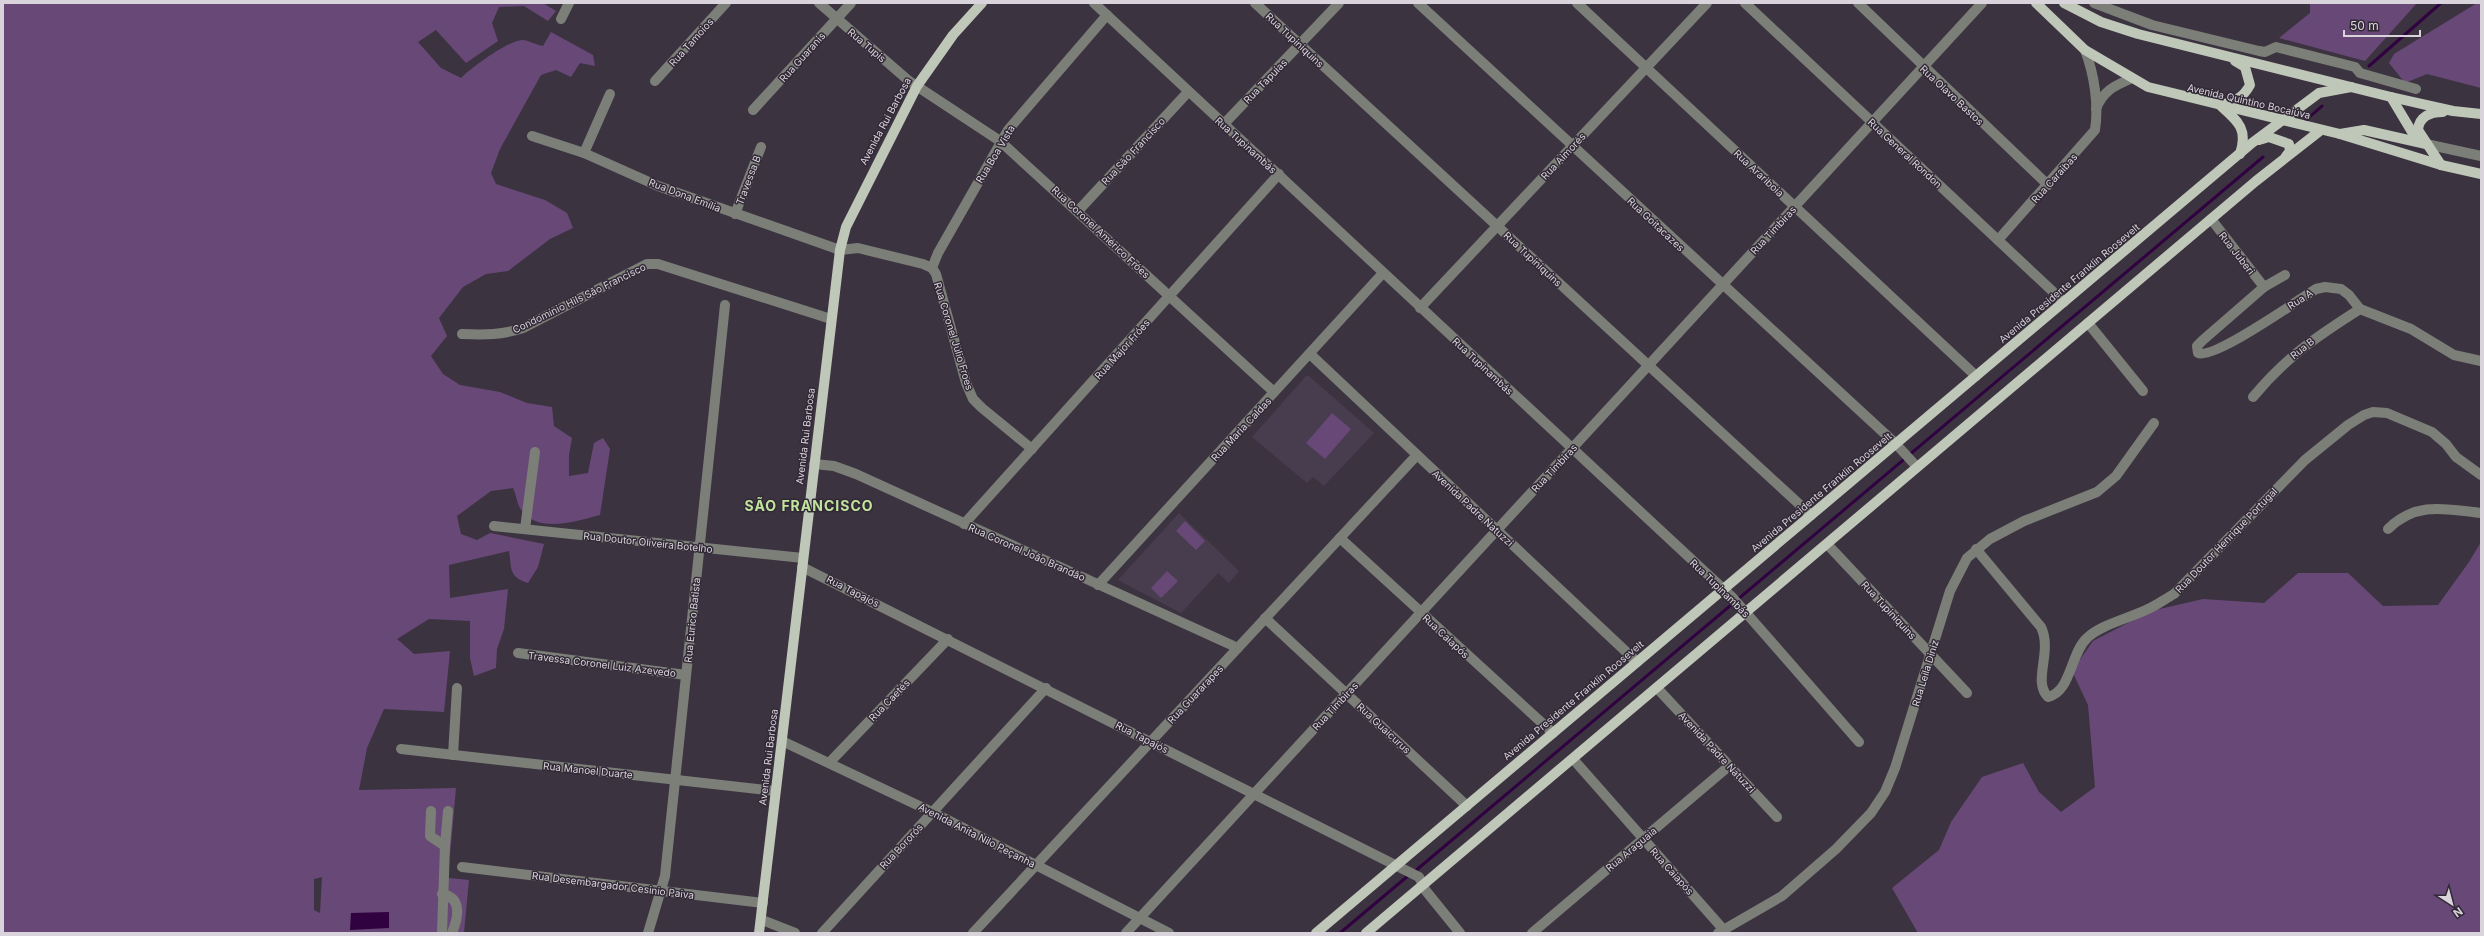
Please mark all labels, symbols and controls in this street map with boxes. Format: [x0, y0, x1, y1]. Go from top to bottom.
street label: Rua Tupiniquins [1264, 10, 1326, 70]
scale bar [2344, 12, 2420, 38]
street label: Rua Tamoios [666, 15, 716, 69]
text: 50 m [2350, 18, 2379, 33]
street label: Rua Tupis [845, 26, 889, 64]
street label: Rua Guaranis [777, 30, 827, 84]
street label: Rua Tapuias [1241, 56, 1289, 106]
street label: Rua Olavo Bastos [1918, 63, 1986, 127]
street label: Avenida Rui Barbosa [857, 75, 913, 167]
street label: Avenida Quintino Bocaiúva [2186, 81, 2312, 121]
street label: Rua Tupinambás [1213, 114, 1279, 176]
street label: Rua São Francisco [1099, 115, 1167, 187]
street label: Rua General Rondon [1866, 116, 1944, 190]
street label: Rua Boa Vista [973, 123, 1017, 185]
street label: Rua Aimorés [1538, 130, 1588, 182]
street label: Rua Arariboia [1732, 147, 1786, 199]
street label: Rua Caraibas [2029, 151, 2079, 205]
street label: Travessa B [733, 154, 763, 206]
street label: Rua Dona Emília [647, 176, 723, 214]
street label: Rua Coronel Américo Fróes [1050, 184, 1152, 280]
street label: Rua Goitacazes [1625, 195, 1687, 253]
street label: Rua Timbiras [1748, 203, 1798, 257]
street label: Avenida Presidente Franklin Roosevelt [1996, 220, 2142, 345]
street label: Rua Tupiniquins [1502, 229, 1564, 289]
street label: Rua Juberi [2217, 229, 2257, 277]
street label: Condomínio Hils São Francisco [510, 260, 648, 336]
street label: Rua Coronel Júlio Froes [932, 281, 976, 391]
street label: Rua A [2285, 286, 2315, 312]
street label: Rua Major Fróes [1092, 316, 1152, 382]
street label: Rua Tupinambás [1450, 335, 1516, 397]
street label: Rua B [2288, 335, 2316, 361]
street label: Avenida Rui Barbosa [793, 387, 817, 485]
street label: Rua Maria Caldas [1208, 395, 1274, 463]
street label: Avenida Presidente Franklin Roosevelt [1748, 429, 1894, 554]
street label: Rua Timbiras [1529, 441, 1579, 495]
street label: Avenida Padre Natuzzi [1430, 467, 1516, 549]
street label: Rua Doutor Henrique Portugal [2173, 485, 2279, 595]
district label: SÃO FRANCISCO [744, 497, 874, 514]
street label: Rua Coronel João Brandão [967, 521, 1087, 583]
street label: Rua Doutor Oliveira Botelho [583, 529, 713, 555]
street label: Rua Tupinambás [1688, 556, 1752, 620]
street label: Rua Tapajós [825, 573, 881, 609]
street label: Rua Eurico Batista [682, 577, 702, 663]
street label: Rua Tupiniquins [1859, 579, 1919, 641]
street label: Rua Caiapós [1420, 611, 1472, 661]
street label: Avenida Presidente Franklin Roosevelt [1500, 637, 1646, 762]
street label: Rua Leila Diniz [1909, 638, 1941, 708]
street label: Travessa Coronel Luiz Azevedo [527, 649, 677, 679]
street label: Rua Guararapes [1165, 662, 1225, 726]
street label: Rua Caetés [866, 676, 912, 724]
street label: Rua Timbiras [1310, 679, 1360, 733]
street label: Rua Guaicurus [1355, 700, 1413, 756]
street label: Avenida Rui Barbosa [756, 708, 780, 806]
street label: Avenida Padre Natuzzi [1676, 709, 1758, 795]
street label: Rua Tapajós [1114, 719, 1170, 755]
street label: Rua Manoel Duarte [543, 759, 634, 781]
street label: Avenida Anita Nilo Peçanha [917, 800, 1037, 870]
street label: Rua Bororós [877, 821, 925, 871]
street label: Rua Araguaia [1603, 824, 1659, 874]
street label: Rua Caiapós [1648, 845, 1696, 897]
street label: Rua Desembargador Cesinio Paiva [531, 869, 695, 901]
north arrow [2432, 884, 2472, 924]
text: N [2450, 904, 2465, 920]

